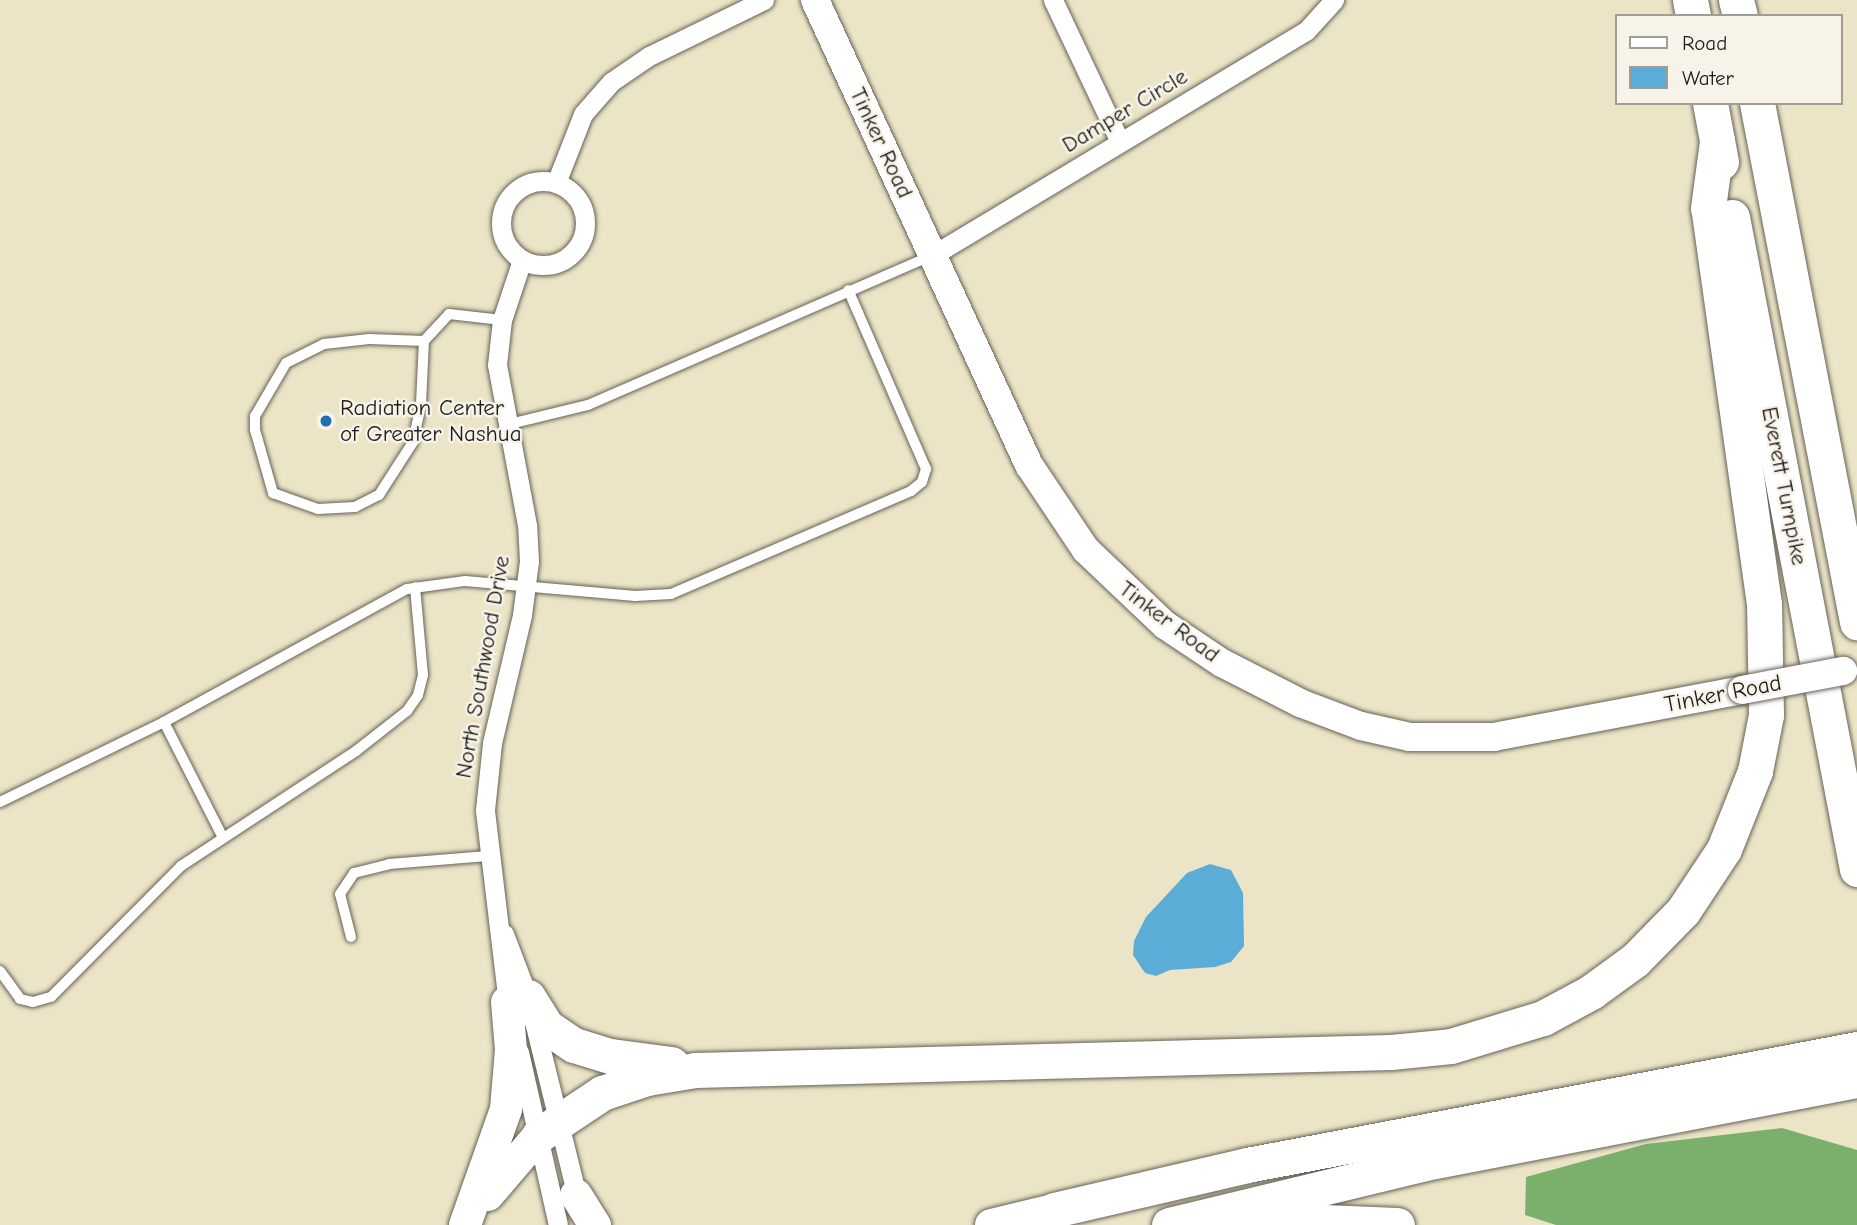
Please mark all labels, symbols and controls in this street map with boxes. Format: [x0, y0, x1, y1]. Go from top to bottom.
legend [1616, 14, 1843, 105]
text: Road [1682, 31, 1727, 55]
street label: Damper Circle [1057, 63, 1193, 159]
text: Water [1682, 66, 1734, 90]
street label: Tinker Road [843, 83, 919, 203]
place label: Radiation Center of Greater Nashua [340, 394, 521, 448]
street label: Everett Turnpike [1755, 404, 1813, 568]
marker: Radiation Center of Greater Nashua [318, 413, 334, 429]
street label: North Southwood Drive [450, 554, 516, 780]
street label: Tinker Road [1113, 575, 1225, 669]
street label: Tinker Road [1662, 669, 1784, 719]

